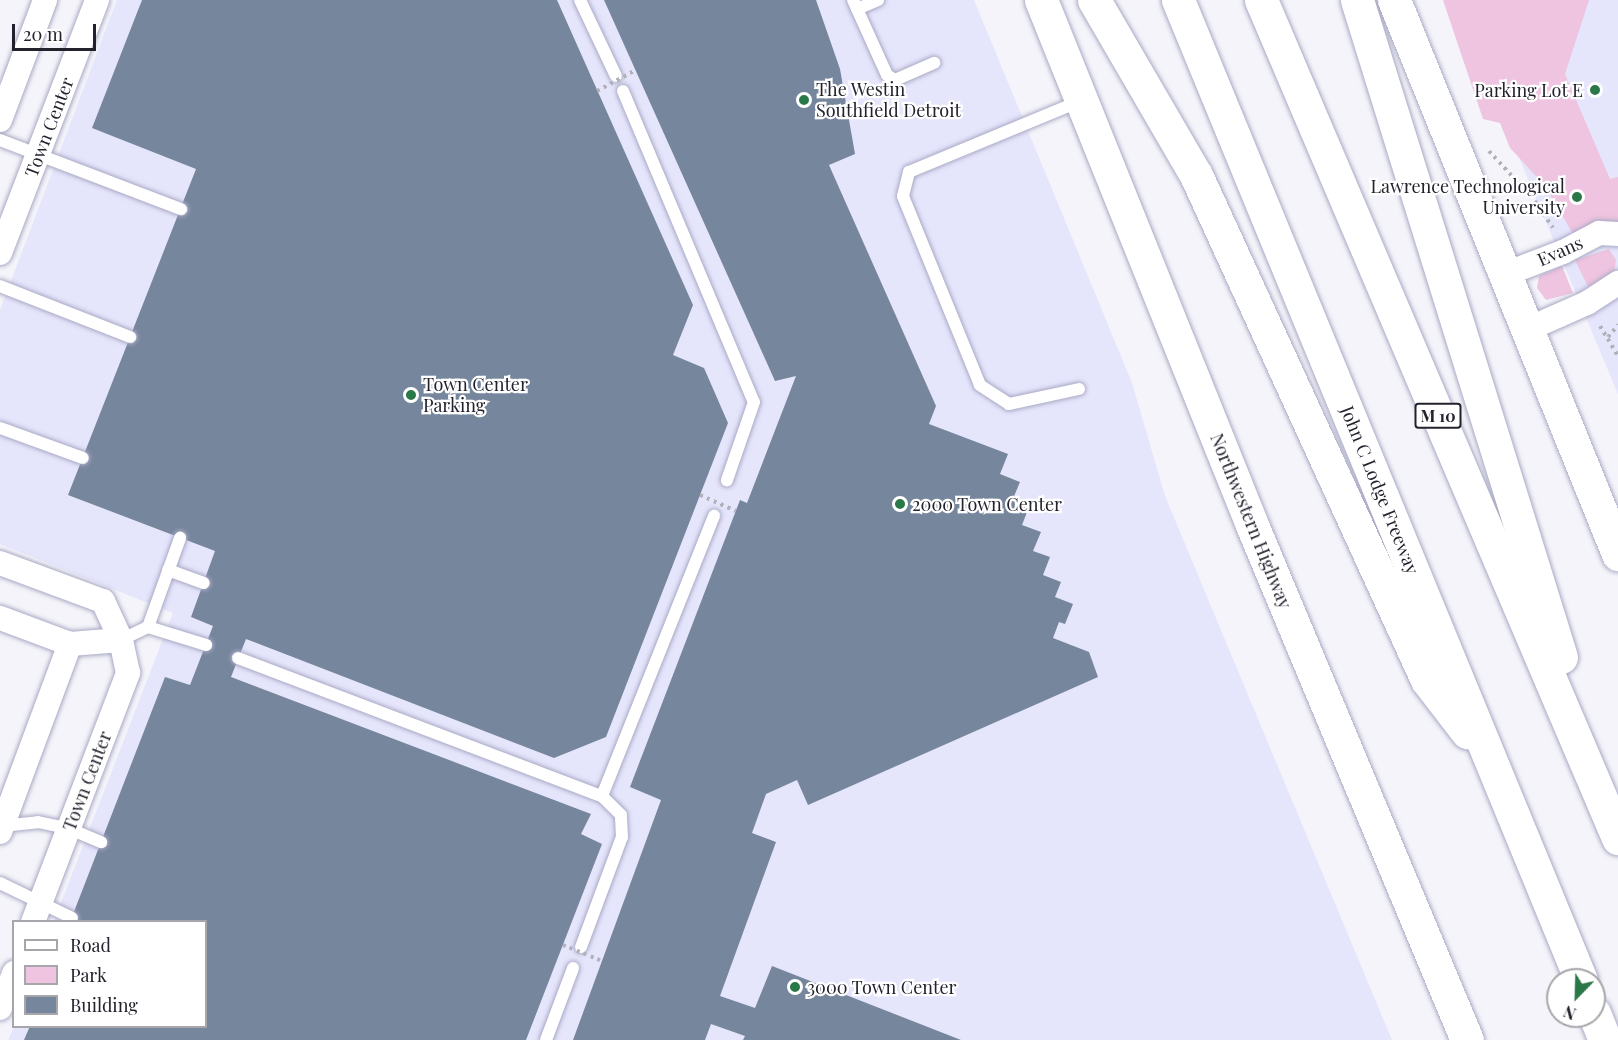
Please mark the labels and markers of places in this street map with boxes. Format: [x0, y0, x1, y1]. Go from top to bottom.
place label: The Westin Southfield Detroit [816, 79, 961, 122]
place label: Parking Lot E [1474, 79, 1583, 101]
marker: Parking Lot E [1588, 83, 1602, 97]
marker: The Westin Southfield Detroit [797, 93, 811, 107]
place label: Lawrence Technological University [1370, 176, 1565, 219]
marker: Lawrence Technological University [1570, 190, 1584, 204]
place label: Town Center Parking [423, 374, 528, 416]
marker: Town Center Parking [404, 388, 418, 402]
place label: 2000 Town Center [912, 493, 1062, 515]
marker: 2000 Town Center [893, 497, 907, 511]
place label: 3000 Town Center [807, 976, 957, 998]
marker: 3000 Town Center [788, 980, 802, 994]

